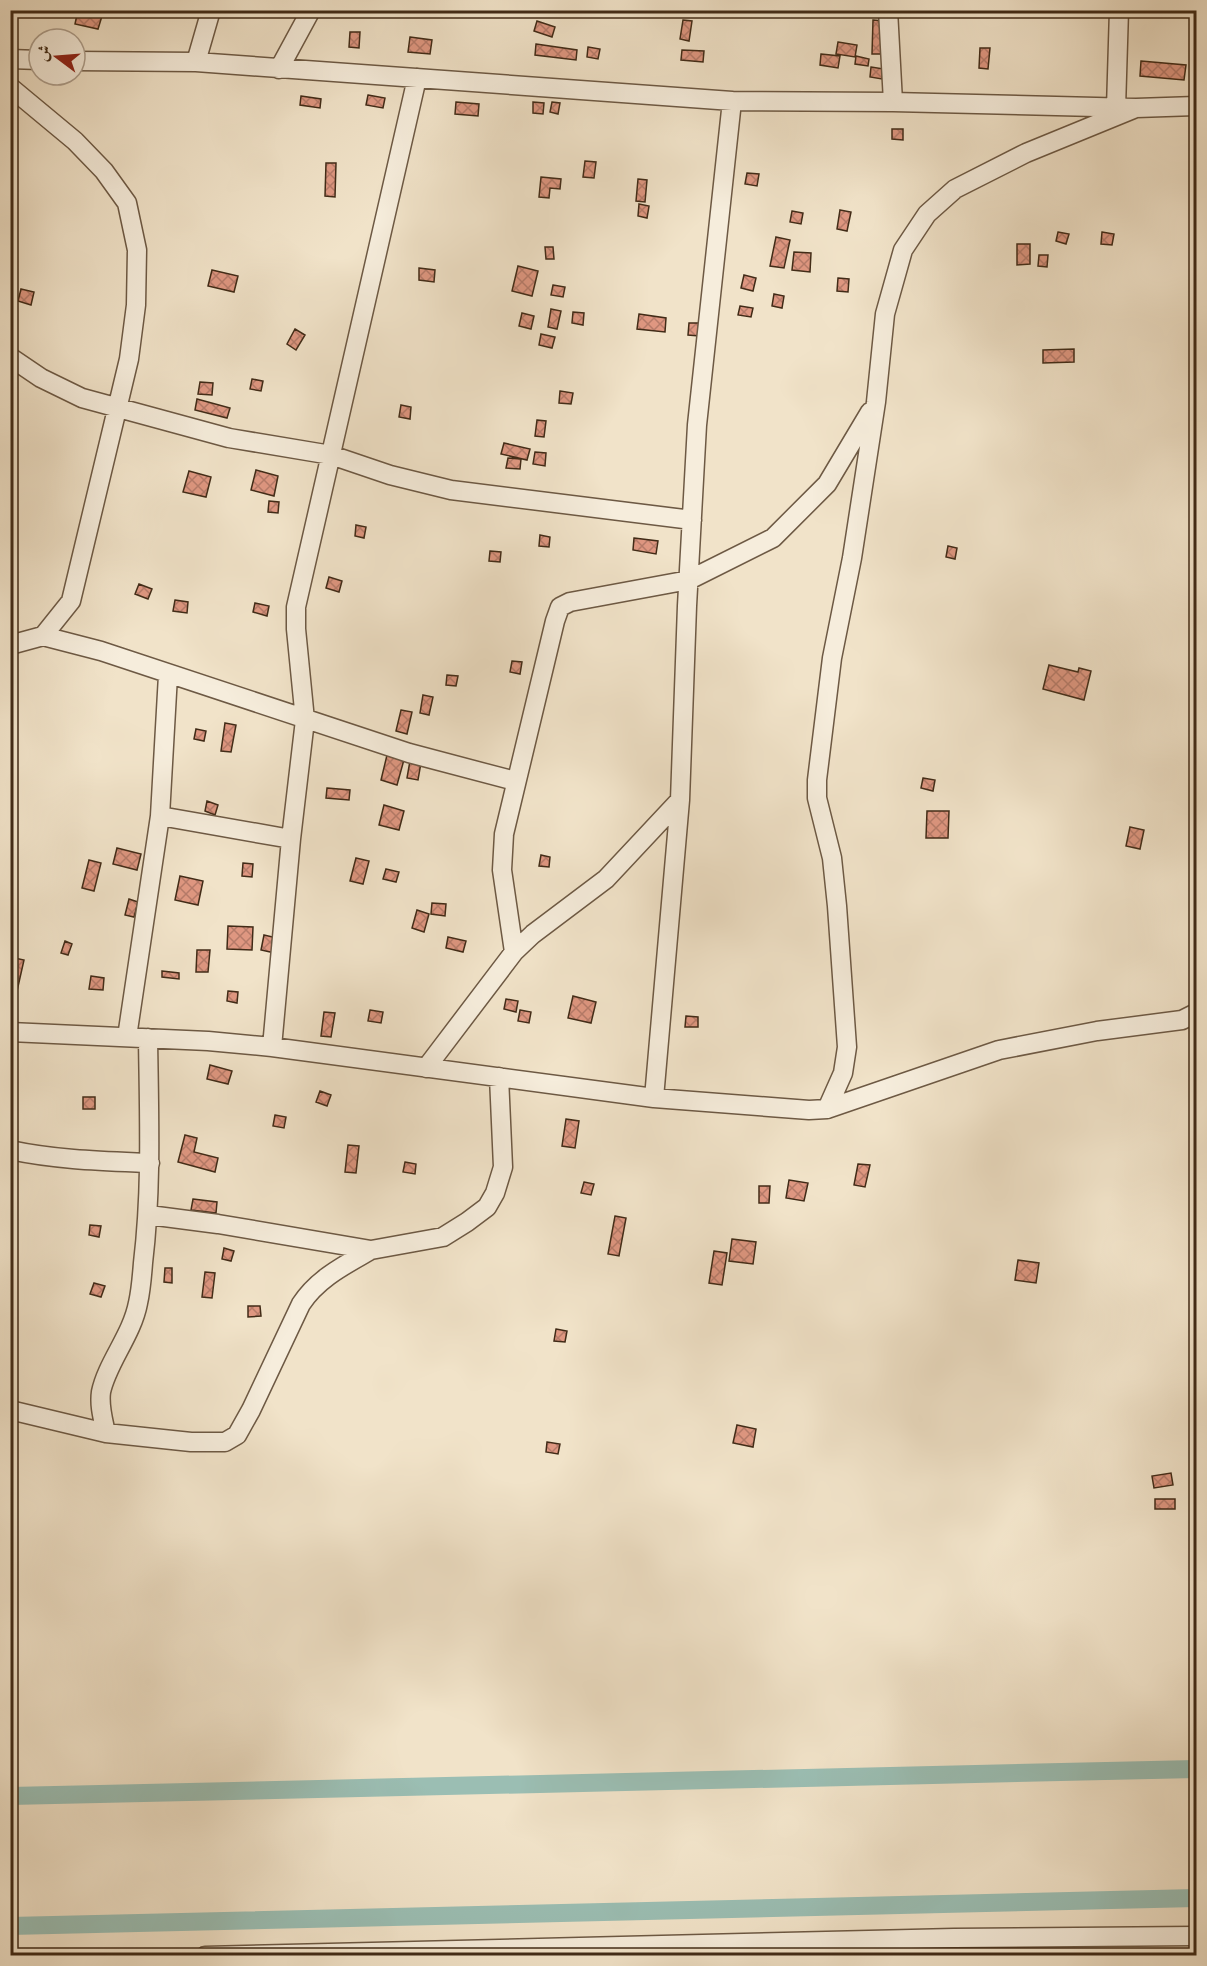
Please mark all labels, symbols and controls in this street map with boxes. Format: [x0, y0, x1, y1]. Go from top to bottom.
north arrow [27, 27, 87, 87]
text: ش [32, 43, 55, 64]

